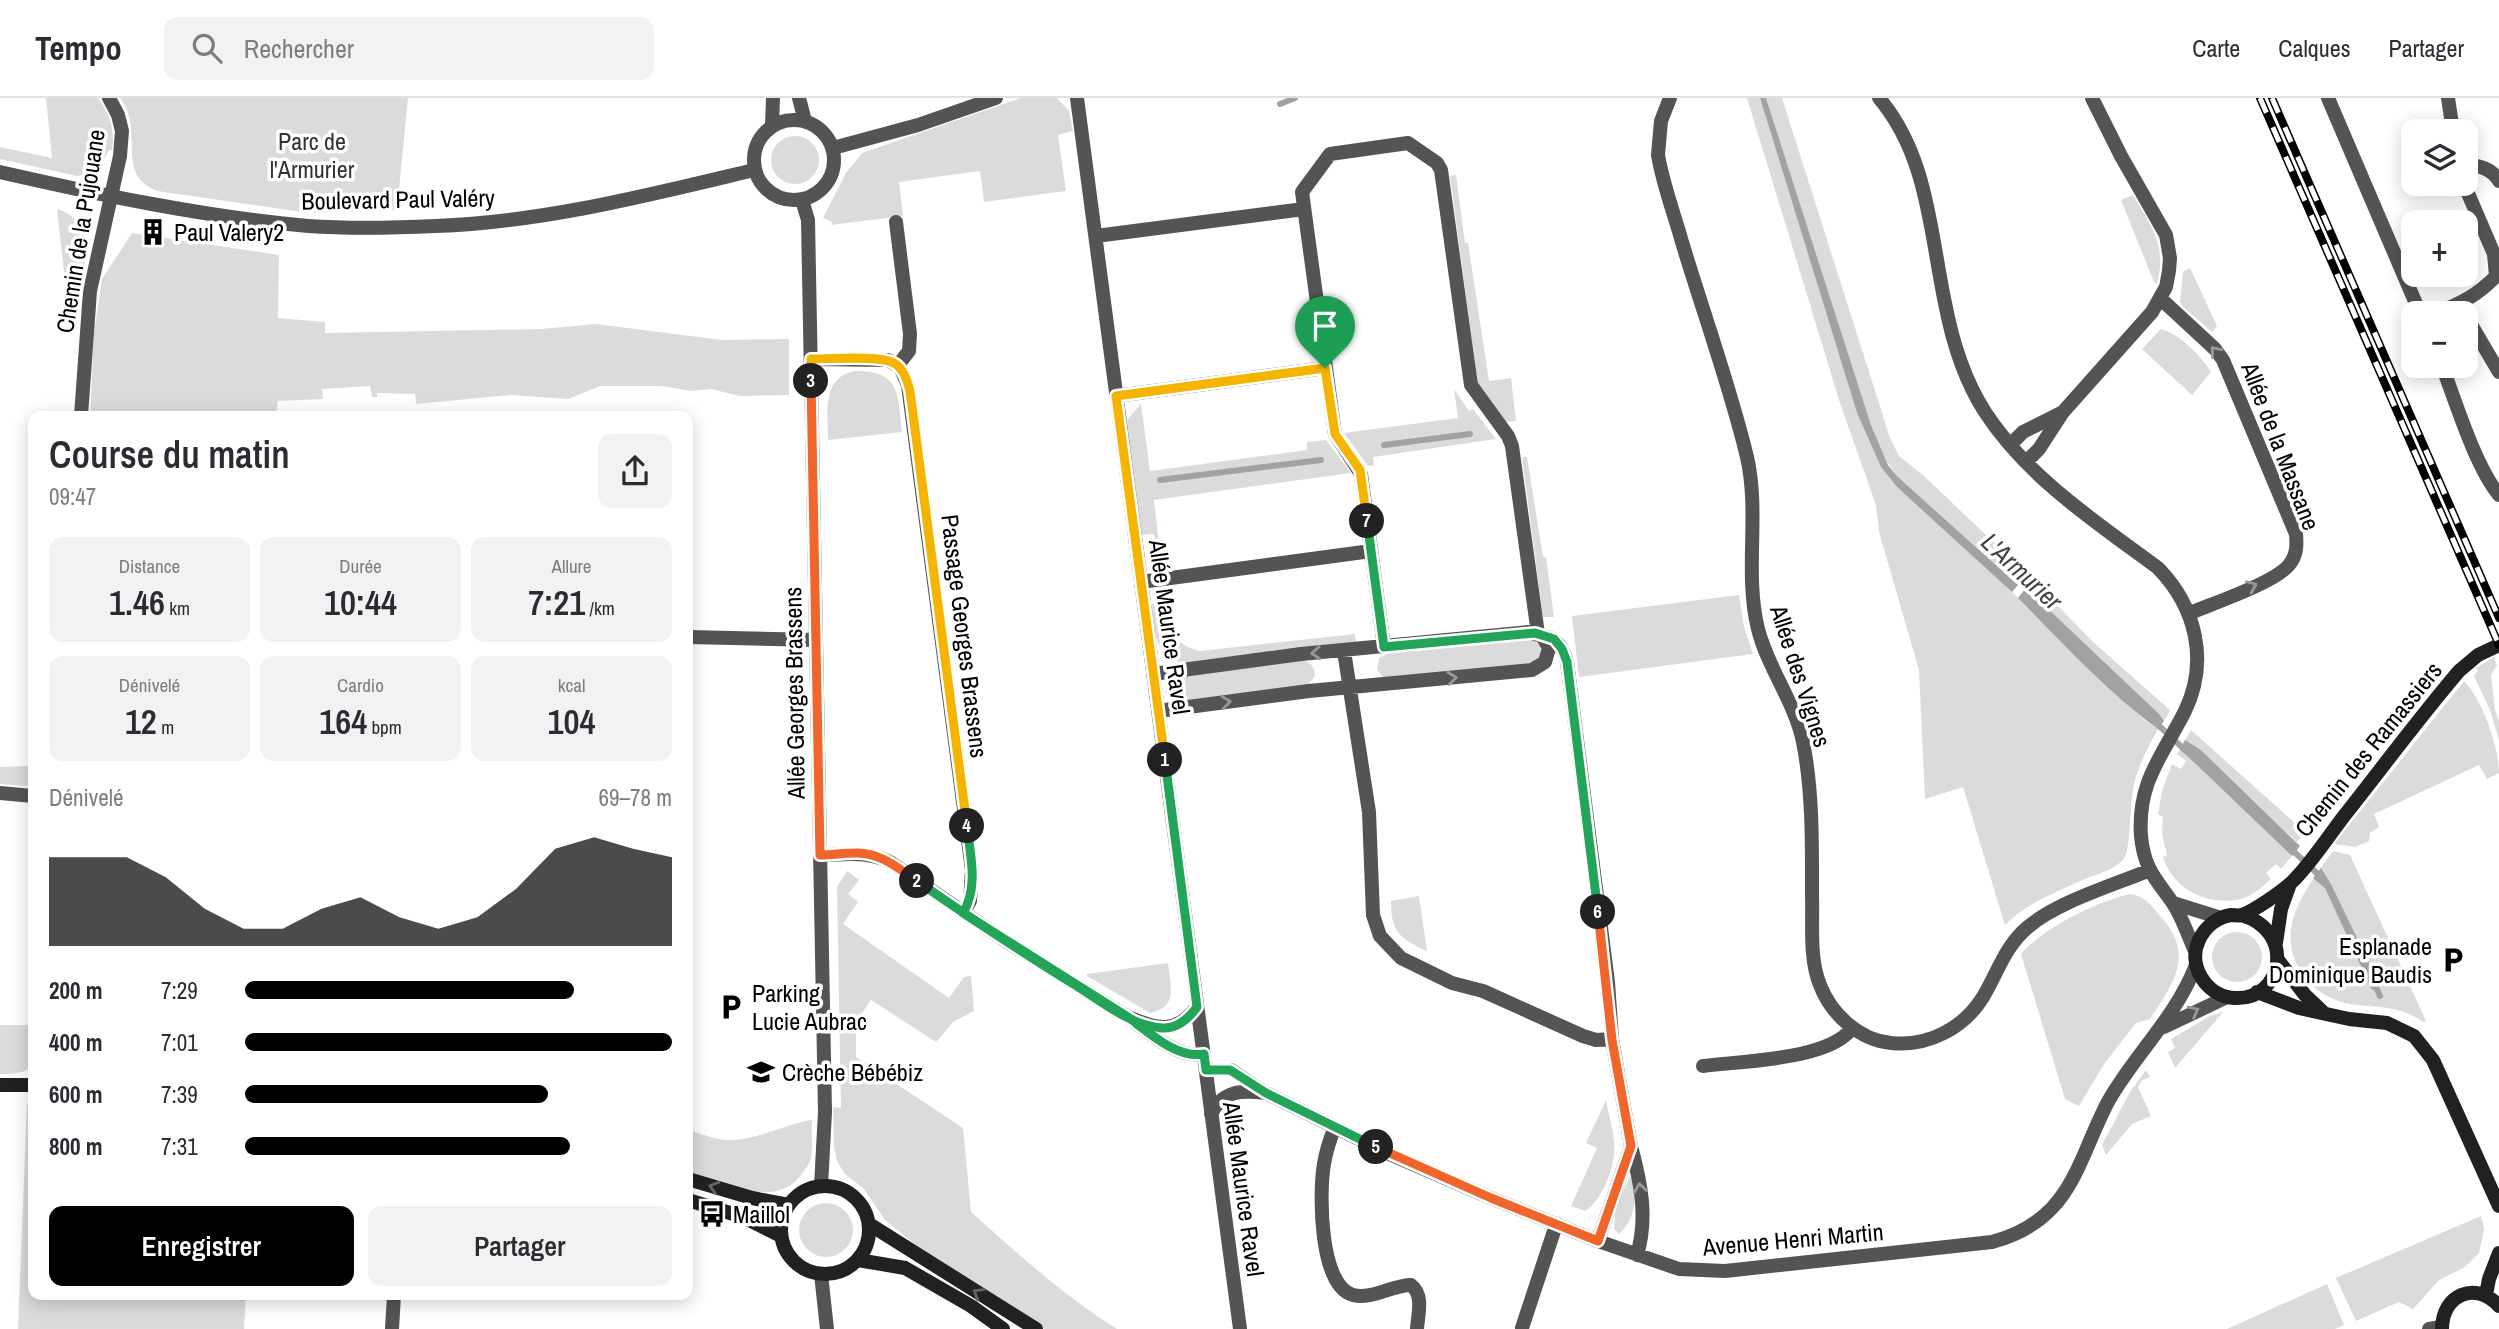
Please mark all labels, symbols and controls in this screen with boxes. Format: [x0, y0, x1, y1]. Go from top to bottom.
search box [164, 17, 654, 80]
text: Tempo [35, 26, 122, 70]
icon: search [188, 29, 226, 67]
text: Rechercher [244, 31, 354, 66]
text: Carte [2192, 32, 2240, 64]
text: Calques [2278, 32, 2351, 64]
text: Partager [2389, 32, 2464, 64]
map controls [2401, 119, 2478, 378]
button: layers [2401, 119, 2478, 196]
park label: Parc de l'Armurier [270, 125, 355, 185]
street label: Chemin de la Pujouane [48, 127, 112, 335]
street label: Boulevard Paul Valéry [301, 181, 495, 217]
button: + [2401, 210, 2478, 287]
place label: Paul Valery2 [174, 216, 284, 248]
building icon: Paul Valery2 [138, 217, 168, 247]
pin [1295, 296, 1355, 368]
button: − [2401, 301, 2478, 378]
icon: arrive [1306, 307, 1344, 345]
one-way arrow [2211, 347, 2223, 360]
street label: Allée de la Massane [2234, 357, 2328, 534]
pin: 3 [794, 364, 828, 398]
text: 3 [806, 367, 815, 393]
text: Course du matin [49, 429, 290, 480]
button: share [598, 434, 672, 508]
text: 09:47 [49, 481, 96, 512]
pin: 7 [1350, 504, 1384, 538]
text: 7 [1362, 507, 1371, 533]
street label: Passage Georges Brassens [934, 512, 996, 760]
water label: L'Armurier [1974, 524, 2071, 618]
street label: Allée Maurice Ravel [1142, 537, 1198, 716]
text: Distance [119, 553, 180, 579]
text: Durée [339, 553, 382, 579]
text: Allure [552, 553, 591, 579]
text: 1.46 [109, 579, 165, 626]
text: 10:44 [324, 579, 397, 626]
text: 7:21 [528, 579, 585, 626]
one-way arrow [2246, 581, 2258, 595]
street label: Allée Georges Brassens [776, 587, 812, 800]
text: km [165, 595, 190, 621]
text: /km [585, 595, 615, 621]
street label: Allée des Vignes [1763, 600, 1839, 751]
one-way arrow [1310, 645, 1321, 660]
street label: Chemin des Ramassiers [2287, 655, 2449, 843]
one-way arrow [1447, 671, 1458, 686]
text: Dénivelé [119, 672, 180, 698]
text: Cardio [337, 672, 384, 698]
text: kcal [558, 672, 585, 698]
one-way arrow [1220, 694, 1232, 709]
text: 12 [125, 698, 157, 745]
text: 164 [319, 698, 367, 745]
text: 104 [548, 698, 595, 745]
text: m [157, 714, 174, 740]
text: bpm [367, 714, 402, 740]
pin: 1 [1148, 742, 1182, 778]
text: 1 [1160, 746, 1169, 772]
text: Dénivelé [49, 782, 123, 813]
text: 69–78 m [599, 782, 672, 813]
pin: 4 [950, 808, 984, 844]
text: 4 [962, 812, 971, 838]
pin: 2 [900, 864, 934, 898]
text: 2 [912, 867, 921, 893]
pin: 6 [1580, 894, 1616, 930]
text: 6 [1593, 898, 1602, 924]
place label: Esplanade Dominique Baudis [2269, 930, 2432, 990]
parking icon: Esplanade Dominique Baudis [2438, 945, 2468, 975]
text: 200 m [49, 975, 102, 1006]
text: 7:29 [161, 975, 198, 1006]
place label: Parking Lucie Aubrac [752, 977, 867, 1037]
parking icon: Parking Lucie Aubrac [716, 992, 746, 1022]
one-way arrow [2187, 1006, 2199, 1020]
text: 400 m [49, 1027, 102, 1058]
text: 7:01 [161, 1027, 198, 1058]
place label: Crèche Bébébiz [782, 1056, 923, 1088]
school or university icon: Crèche Bébébiz [746, 1057, 776, 1087]
text: 600 m [49, 1079, 102, 1110]
text: 7:39 [161, 1079, 198, 1110]
street label: Allée Maurice Ravel [1216, 1099, 1272, 1278]
pin: 5 [1358, 1130, 1394, 1164]
text: 800 m [49, 1131, 102, 1162]
text: 7:31 [161, 1131, 198, 1162]
text: 5 [1371, 1133, 1380, 1159]
one-way arrow [709, 1181, 721, 1196]
one-way arrow [1633, 1182, 1648, 1194]
place label: Maillol [733, 1198, 790, 1230]
bus stop icon: Maillol [697, 1199, 727, 1229]
button: Enregistrer [49, 1206, 354, 1286]
button: Partager [368, 1206, 672, 1286]
street label: Avenue Henri Martin [1700, 1215, 1885, 1263]
one-way arrow [973, 1288, 986, 1301]

